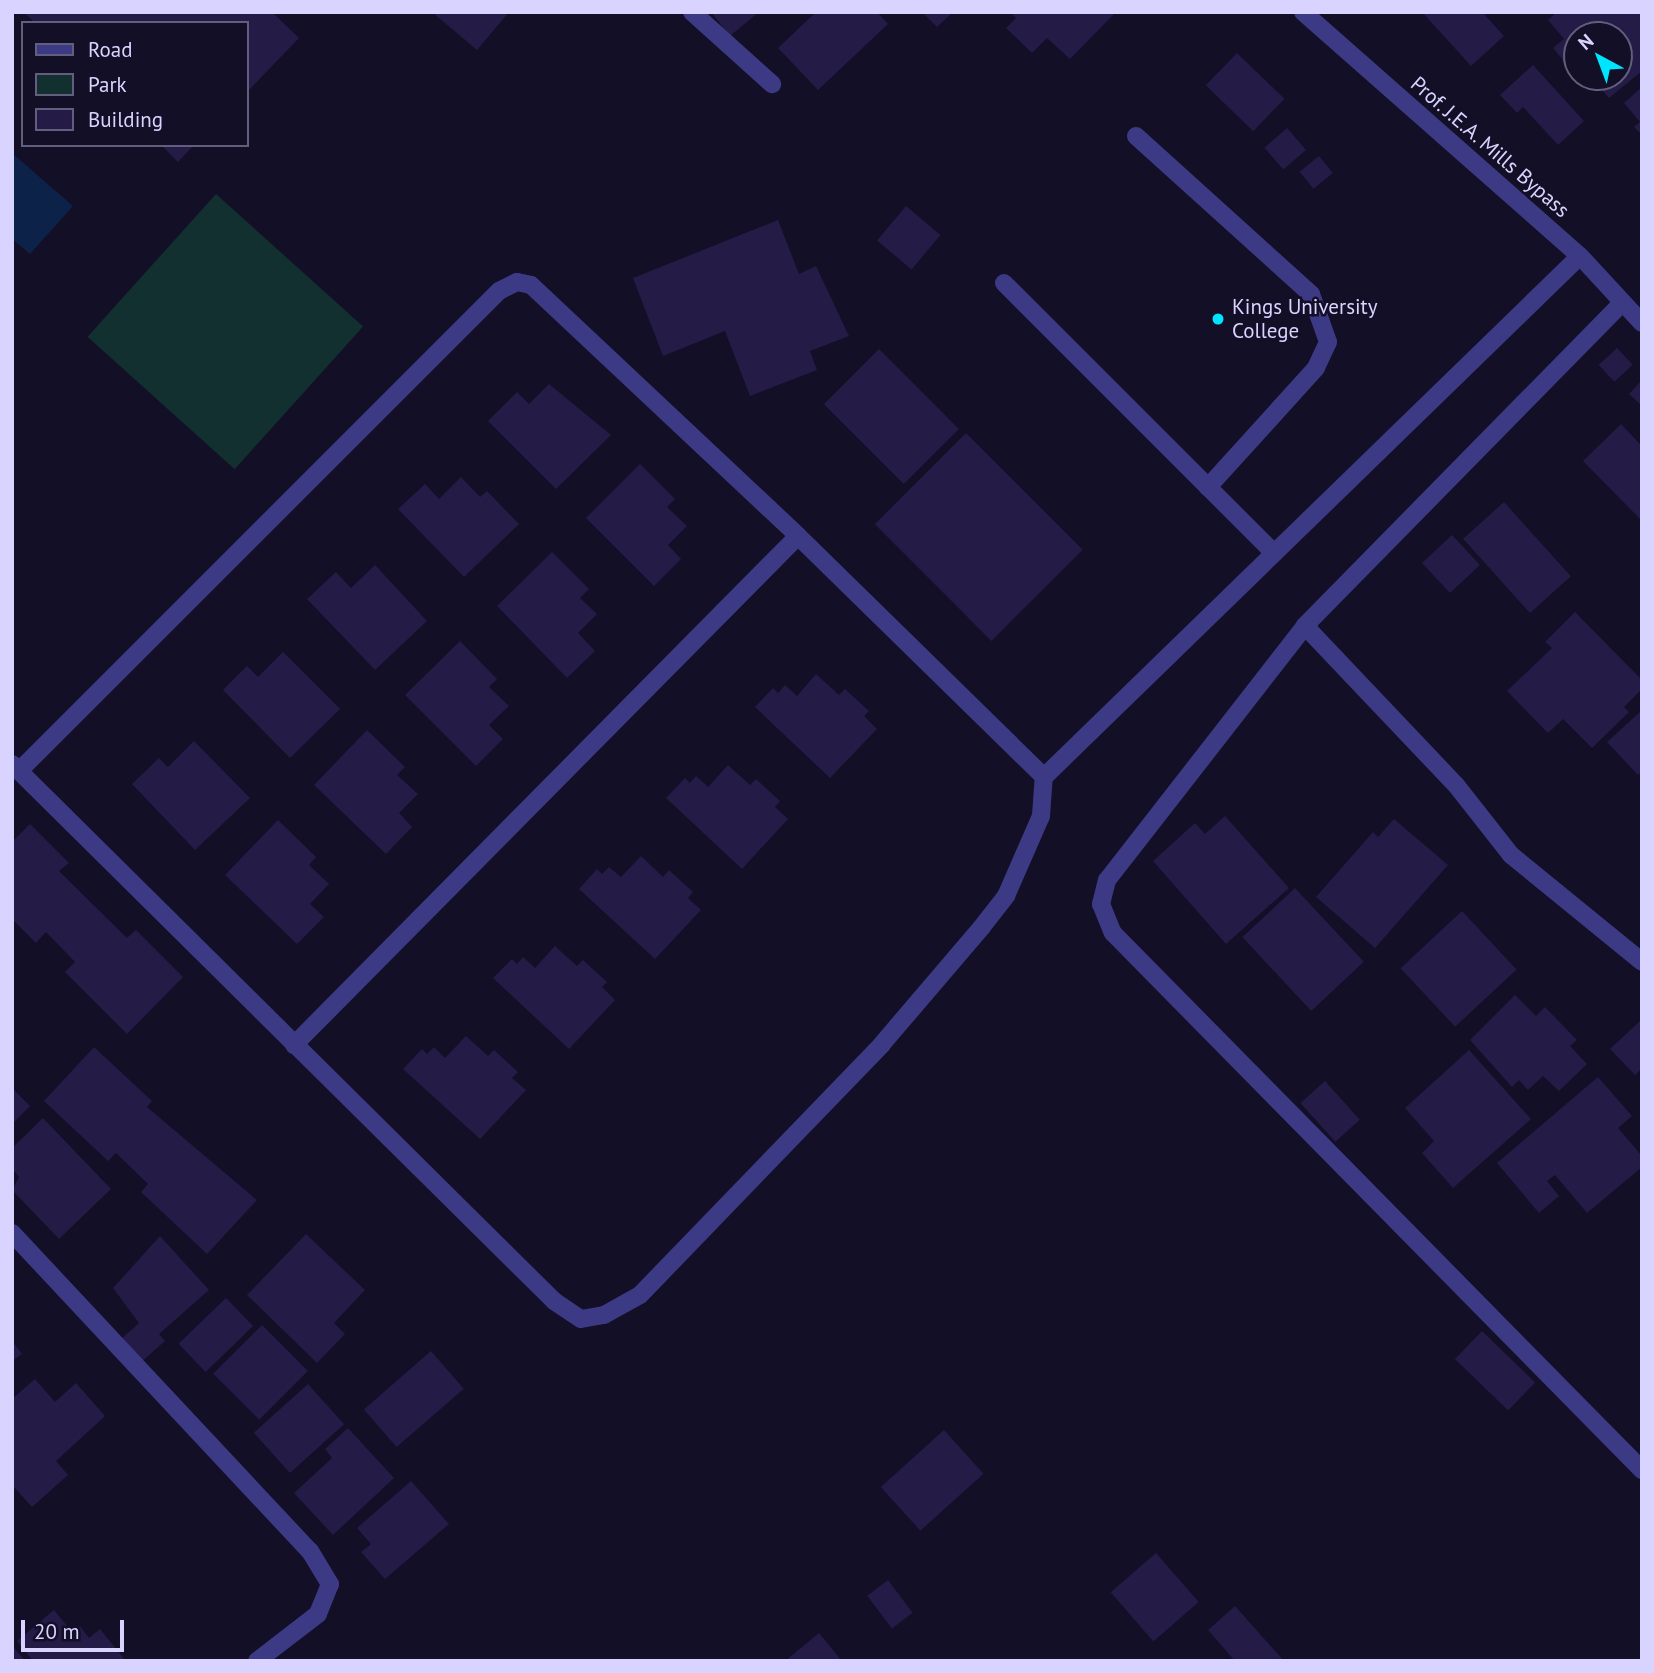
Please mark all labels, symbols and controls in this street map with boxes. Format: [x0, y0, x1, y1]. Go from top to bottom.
legend [21, 21, 248, 147]
north arrow [1563, 21, 1633, 91]
text: N [1573, 29, 1598, 55]
text: Road [88, 36, 132, 63]
street label: Prof. J.E.A. Mills Bypass [1404, 70, 1576, 224]
text: Park [88, 71, 127, 98]
text: Building [88, 106, 163, 133]
place label: Kings University College [1232, 294, 1378, 344]
marker: Kings University College [1210, 311, 1226, 327]
scale bar [24, 1606, 128, 1650]
text: 20 m [34, 1618, 80, 1645]

